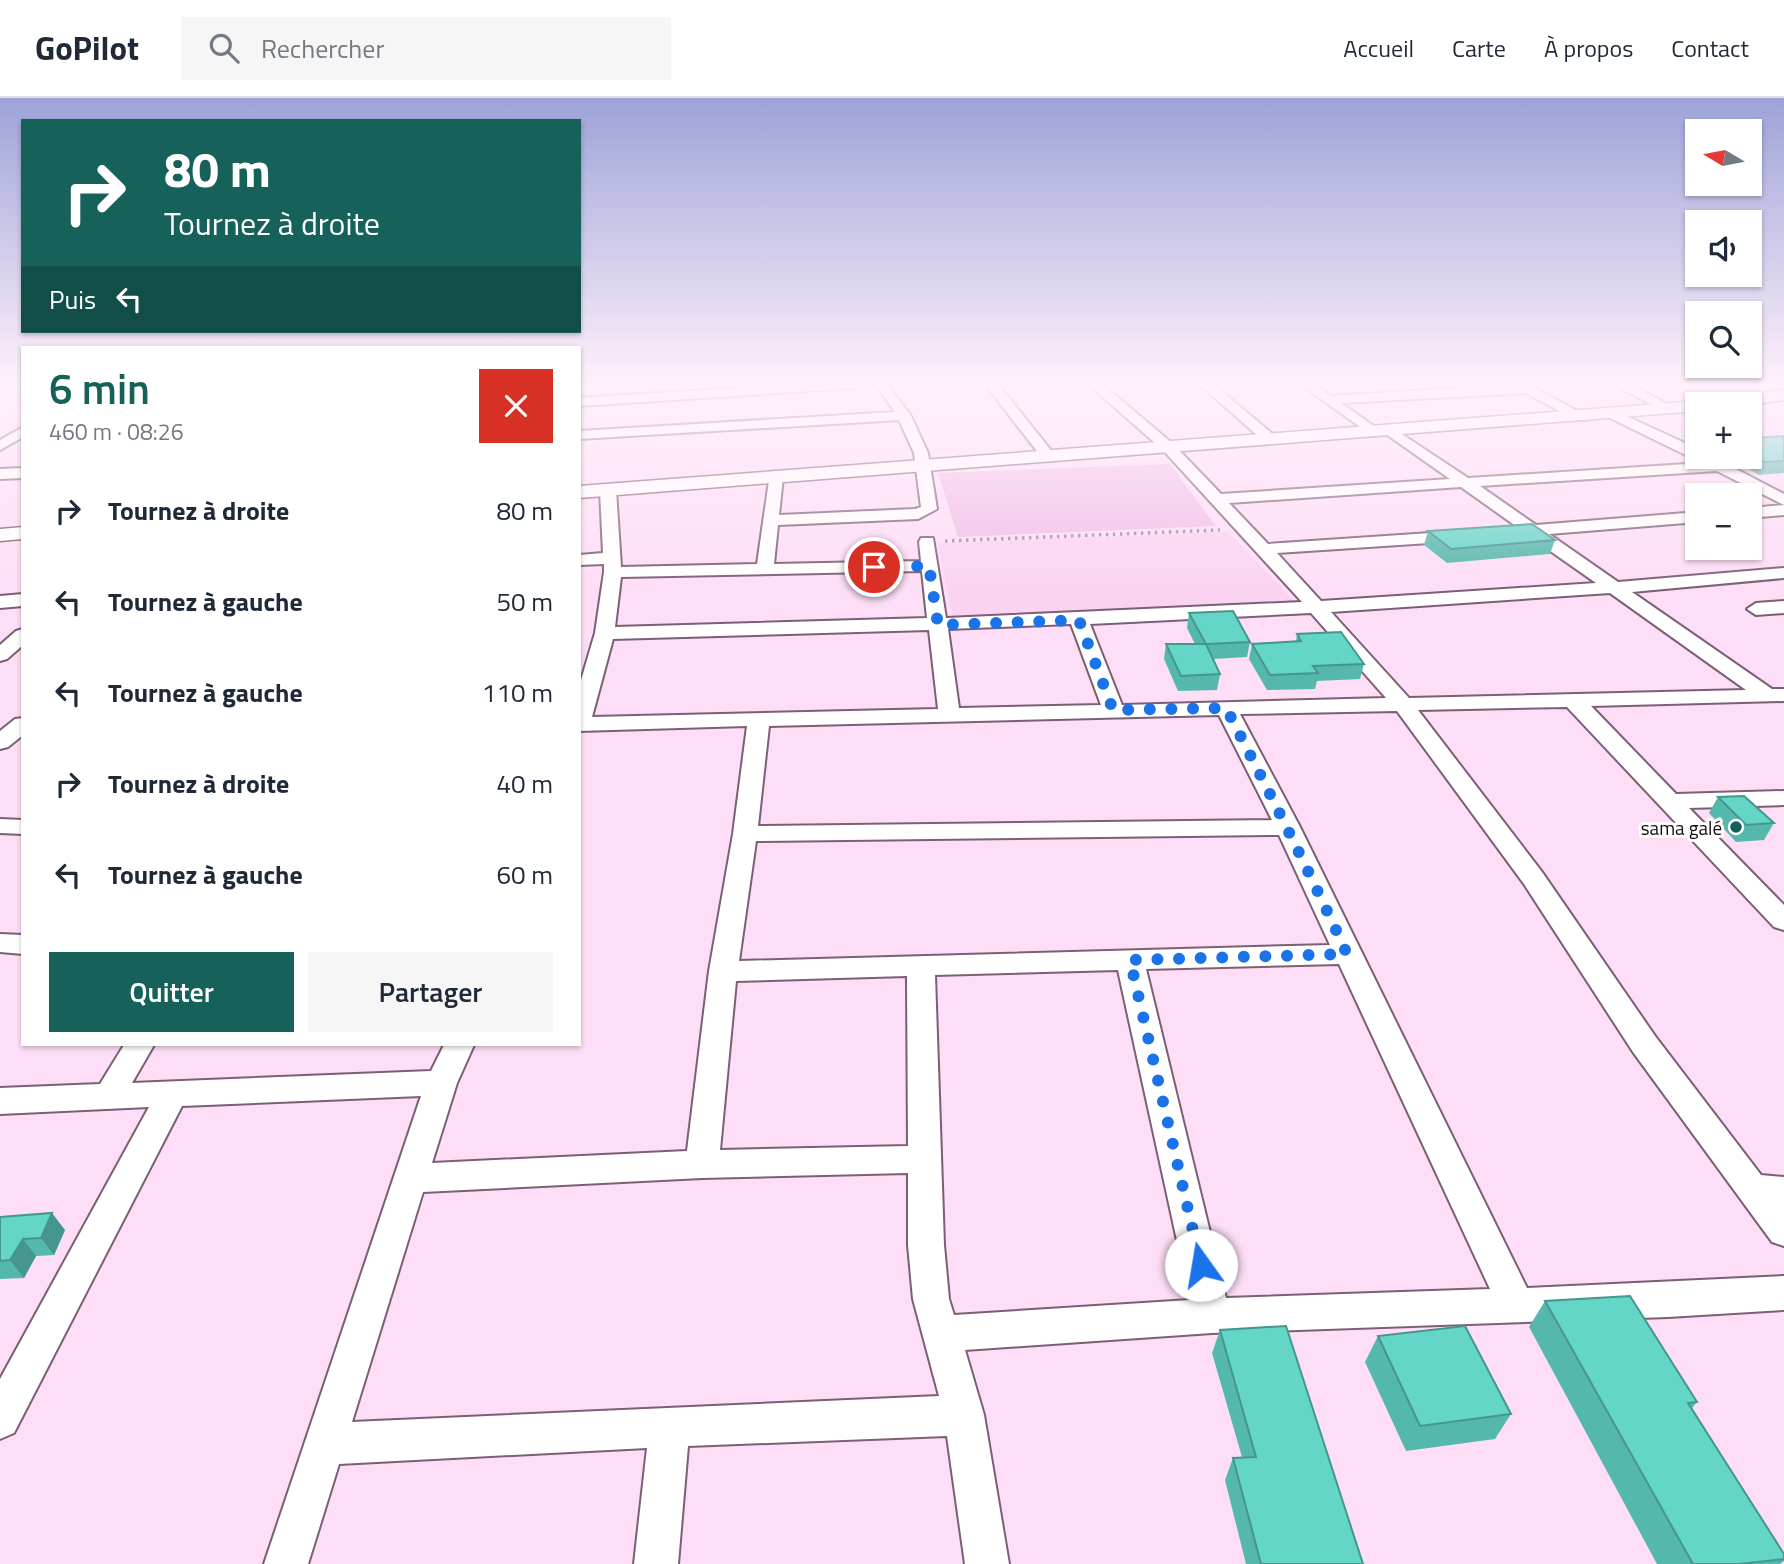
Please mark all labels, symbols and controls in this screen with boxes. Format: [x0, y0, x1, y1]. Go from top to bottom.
search box [181, 17, 671, 80]
text: GoPilot [35, 23, 139, 73]
icon: search [205, 29, 243, 67]
text: Rechercher [261, 29, 384, 68]
text: Accueil [1343, 30, 1414, 66]
text: Carte [1452, 30, 1506, 66]
text: À propos [1544, 30, 1633, 66]
text: Contact [1671, 30, 1749, 66]
north arrow [1685, 119, 1762, 196]
map controls [1685, 119, 1762, 560]
text: 80 m [164, 131, 271, 206]
icon: right [49, 147, 140, 238]
text: Tournez à droite [164, 199, 380, 247]
button: sound [1685, 210, 1762, 287]
text: Puis [49, 280, 96, 319]
icon: left [110, 280, 148, 318]
button: search [1685, 301, 1762, 378]
text: 6 min [49, 356, 150, 420]
button: close [479, 369, 553, 443]
button: + [1685, 392, 1762, 469]
text: 460 m · 08:26 [49, 414, 184, 449]
button: − [1685, 483, 1762, 560]
text: Tournez à droite [108, 491, 289, 530]
text: 80 m [496, 491, 553, 530]
icon: right [49, 492, 87, 530]
pin [844, 537, 904, 597]
icon: arrive [855, 548, 893, 586]
text: Tournez à gauche [108, 582, 303, 621]
text: 50 m [496, 582, 553, 621]
icon: left [49, 583, 87, 621]
text: Tournez à gauche [108, 673, 303, 712]
text: 110 m [482, 673, 553, 712]
icon: left [49, 674, 87, 712]
text: Tournez à droite [108, 764, 289, 803]
text: 40 m [496, 764, 553, 803]
icon: right [49, 765, 87, 803]
place label: sama galé [1641, 813, 1722, 842]
marker: sama galé [1728, 819, 1744, 835]
text: Tournez à gauche [108, 855, 303, 894]
text: 60 m [496, 855, 553, 894]
icon: left [49, 856, 87, 894]
button: Quitter [49, 952, 294, 1032]
button: Partager [308, 952, 553, 1032]
position arrow [1164, 1228, 1238, 1302]

